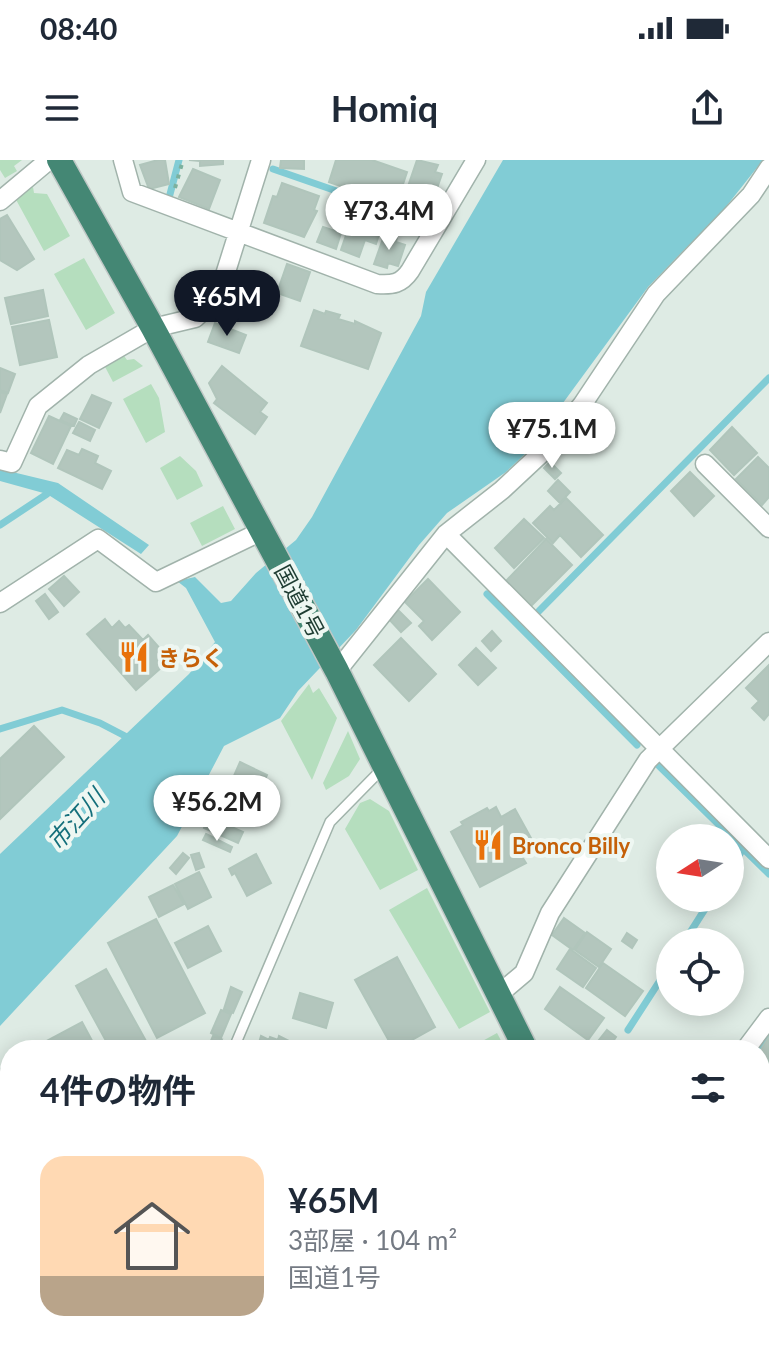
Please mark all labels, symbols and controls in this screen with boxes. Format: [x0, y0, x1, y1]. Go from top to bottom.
text: 08:40 [40, 10, 117, 46]
icon: menu [40, 86, 84, 130]
text: Homiq [331, 86, 438, 130]
icon: share [685, 86, 729, 130]
pin: ¥73.4M [324, 184, 454, 252]
text: ¥73.4M [343, 194, 435, 226]
pin: ¥65M [180, 270, 274, 338]
text: ¥65M [192, 280, 262, 312]
pin: ¥75.1M [487, 402, 617, 470]
text: ¥75.1M [506, 412, 598, 444]
street label: 国道1号 [270, 560, 330, 642]
restaurant icon: きらく [117, 640, 151, 674]
place label: きらく [158, 644, 224, 671]
pin: ¥56.2M [152, 775, 282, 843]
water label: 市江川 [40, 780, 112, 855]
text: ¥56.2M [171, 785, 263, 817]
north arrow [656, 824, 744, 912]
map controls [656, 824, 744, 1016]
restaurant icon: Bronco Billy [471, 828, 505, 862]
place label: Bronco Billy [512, 832, 630, 859]
button: locate [656, 928, 744, 1016]
icon: filters [686, 1066, 730, 1110]
text: 4件の物件 [40, 1069, 196, 1110]
text: ¥65M [288, 1179, 379, 1220]
icon: home [104, 1188, 200, 1284]
text: 3部屋 · 104 m² [288, 1224, 457, 1256]
text: 国道1号 [288, 1261, 381, 1293]

